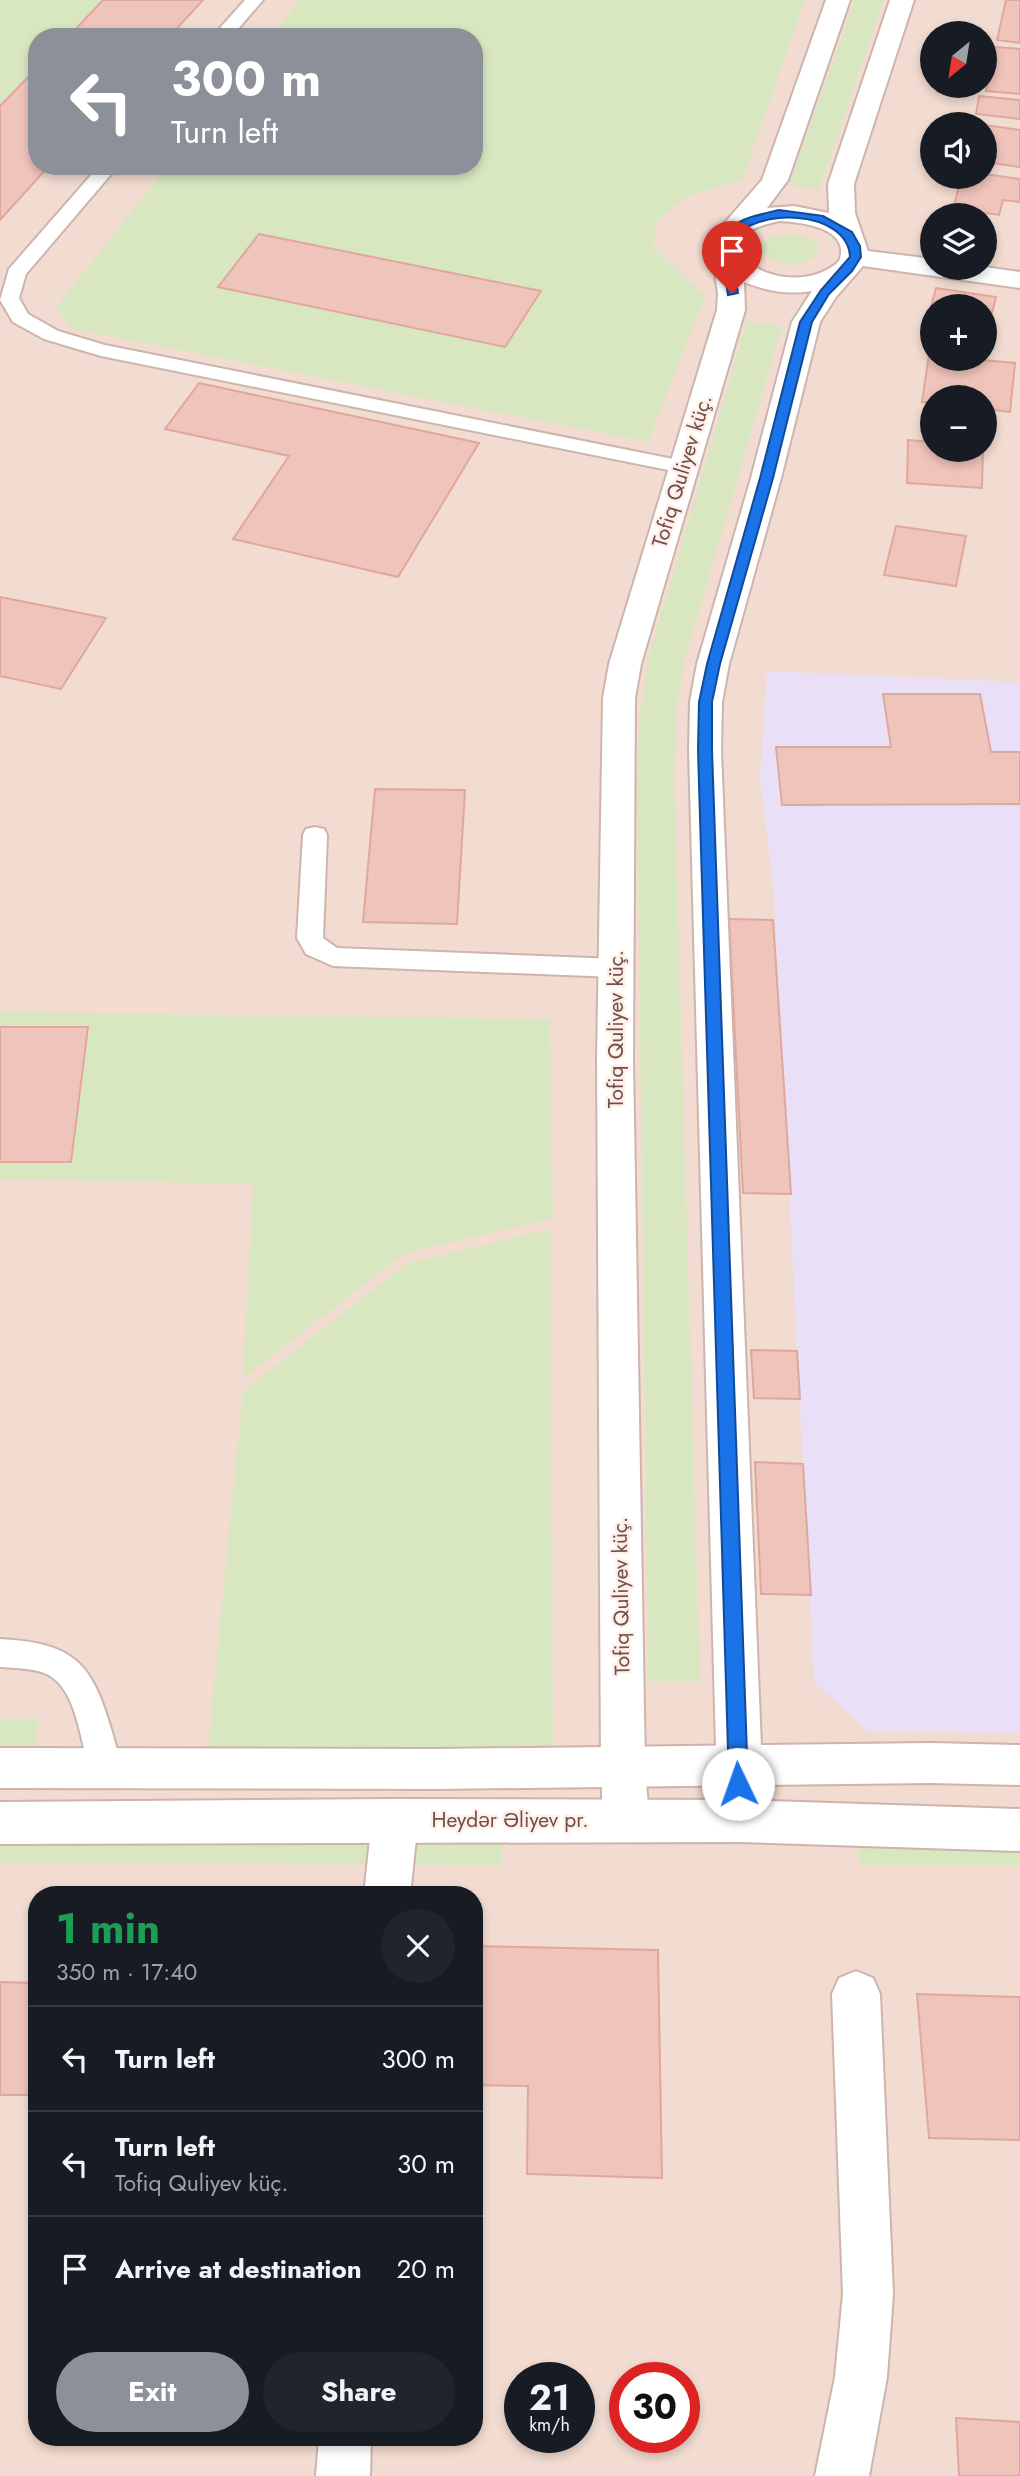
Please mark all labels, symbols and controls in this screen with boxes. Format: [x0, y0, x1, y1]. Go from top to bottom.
north arrow [920, 21, 998, 98]
map controls [920, 21, 997, 462]
text: 300 m [171, 44, 321, 114]
icon: left [56, 56, 147, 147]
text: Turn left [171, 109, 278, 155]
button: sound [920, 112, 997, 189]
button: layers [920, 203, 997, 280]
pin [702, 221, 762, 293]
icon: arrive [713, 232, 751, 270]
button: + [920, 294, 997, 371]
button: − [920, 385, 997, 462]
street label: Tofiq Quliyev küç. [645, 391, 719, 551]
street label: Tofiq Quliyev küç. [601, 950, 631, 1108]
street label: Tofiq Quliyev küç. [605, 1517, 637, 1675]
position arrow [701, 1747, 775, 1821]
street label: Heydər Əliyev pr. [431, 1805, 589, 1835]
text: 1 min [56, 1898, 160, 1959]
button: close [381, 1909, 455, 1983]
text: 350 m · 17:40 [56, 1955, 197, 1989]
icon: left [56, 2040, 94, 2078]
text: Turn left [115, 2040, 215, 2078]
text: 300 m [382, 2040, 455, 2078]
text: Turn left [115, 2128, 215, 2166]
icon: left [56, 2145, 94, 2183]
text: 30 m [397, 2145, 455, 2183]
text: Tofiq Quliyev küç. [115, 2166, 288, 2200]
icon: arrive [56, 2250, 94, 2288]
text: Arrive at destination [115, 2250, 362, 2288]
text: 20 m [397, 2250, 455, 2288]
button: Exit [56, 2352, 249, 2432]
button: Share [263, 2352, 455, 2432]
speed limit sign: 30 [609, 2362, 700, 2453]
text: 21 [529, 2373, 570, 2423]
text: km/h [529, 2412, 570, 2438]

